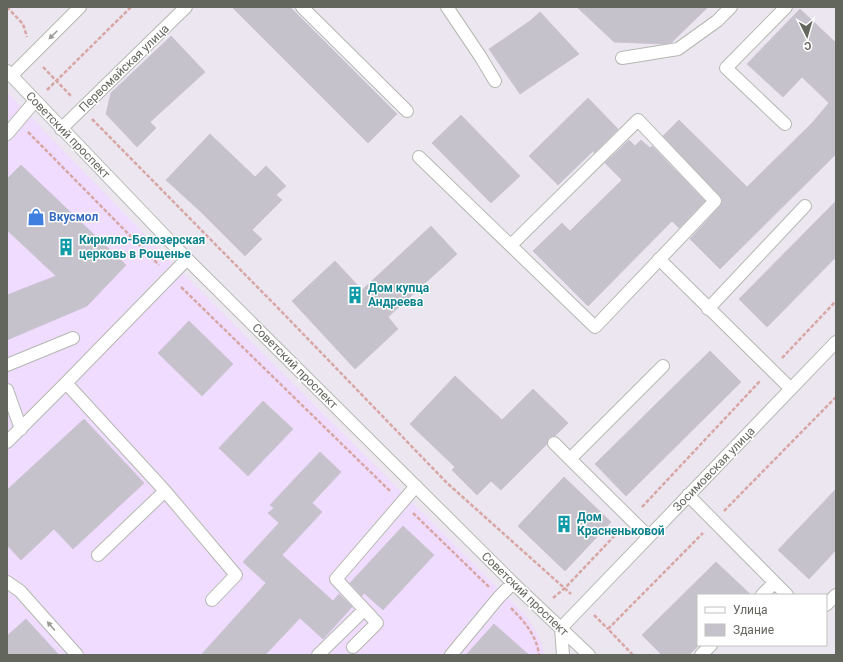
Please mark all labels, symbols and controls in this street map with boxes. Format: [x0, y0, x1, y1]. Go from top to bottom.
north arrow [787, 16, 827, 56]
street label: Первомайская улица [76, 21, 172, 115]
one-way arrow [48, 30, 58, 40]
text: С [804, 39, 812, 52]
street label: Советский проспект [23, 89, 113, 181]
shop icon: Вкусмол [26, 207, 46, 227]
place label: Вкусмол [49, 210, 98, 224]
place label: Кирилло-Белозерская церковь в Рощенье [79, 233, 205, 261]
building icon: Кирилло-Белозерская церковь в Рощенье [56, 237, 76, 257]
place label: Дом купца Андреева [368, 281, 430, 309]
building icon: Дом купца Андреева [345, 285, 365, 305]
street label: Советский проспект [249, 320, 341, 412]
street label: Зосимовская улица [670, 424, 758, 514]
place label: Дом Красненьковой [577, 510, 665, 538]
building icon: Дом Красненьковой [554, 514, 574, 534]
street label: Советский проспект [479, 549, 571, 639]
legend [697, 594, 827, 646]
text: Улица [733, 603, 768, 617]
one-way arrow [46, 621, 56, 631]
text: Здание [733, 623, 774, 637]

